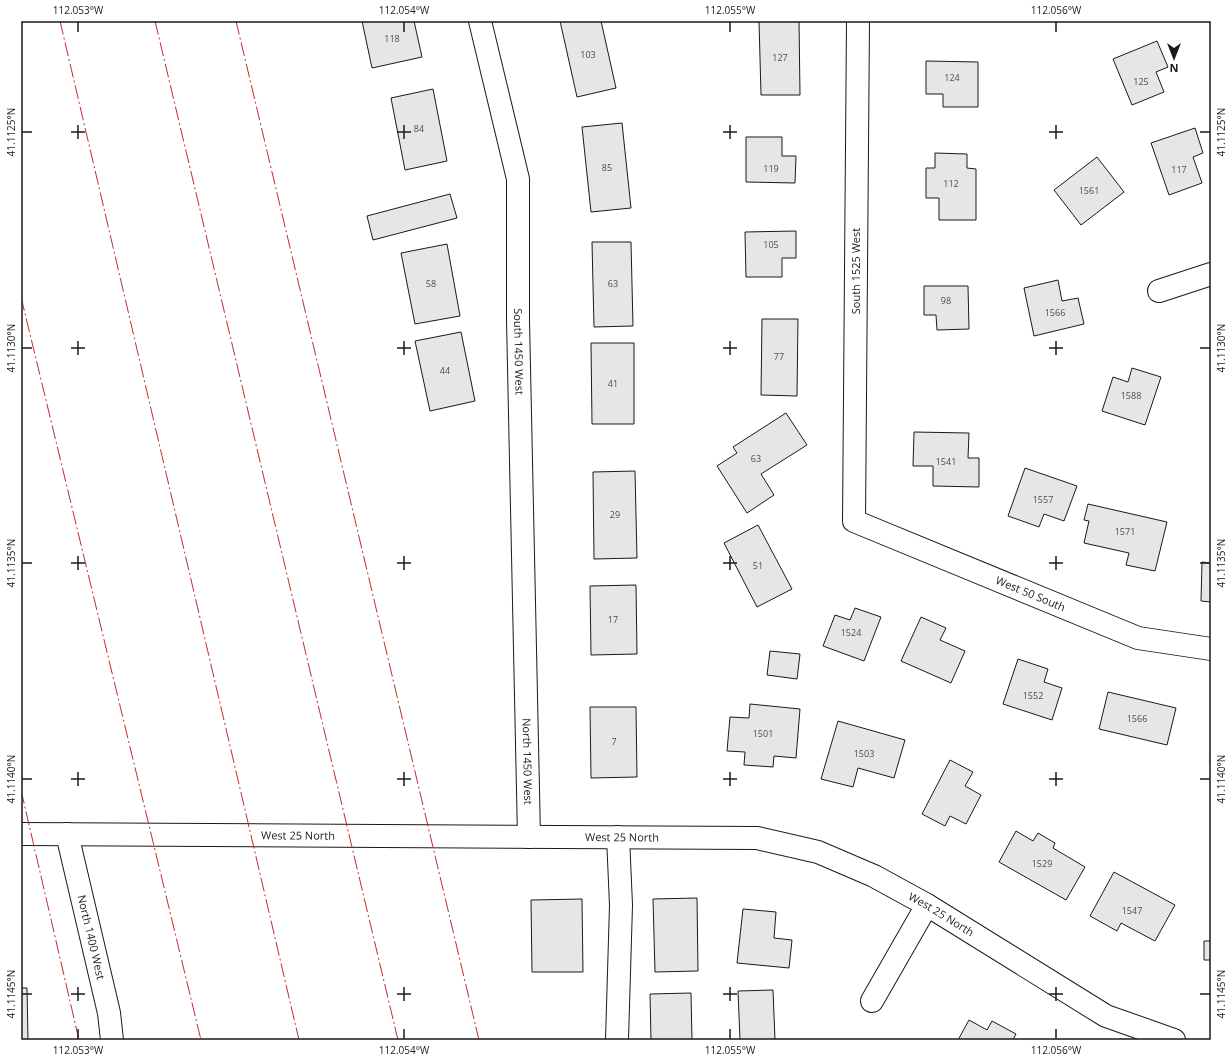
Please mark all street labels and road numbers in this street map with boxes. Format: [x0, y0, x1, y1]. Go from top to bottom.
street label: South 1525 West [848, 228, 863, 314]
street label: South 1450 West [511, 308, 528, 395]
street label: West 50 South [994, 572, 1068, 614]
street label: North 1450 West [519, 718, 536, 805]
street label: West 25 North [261, 827, 335, 843]
street label: West 25 North [585, 829, 659, 844]
street label: West 25 North [906, 888, 977, 939]
street label: North 1400 West [75, 893, 109, 981]

